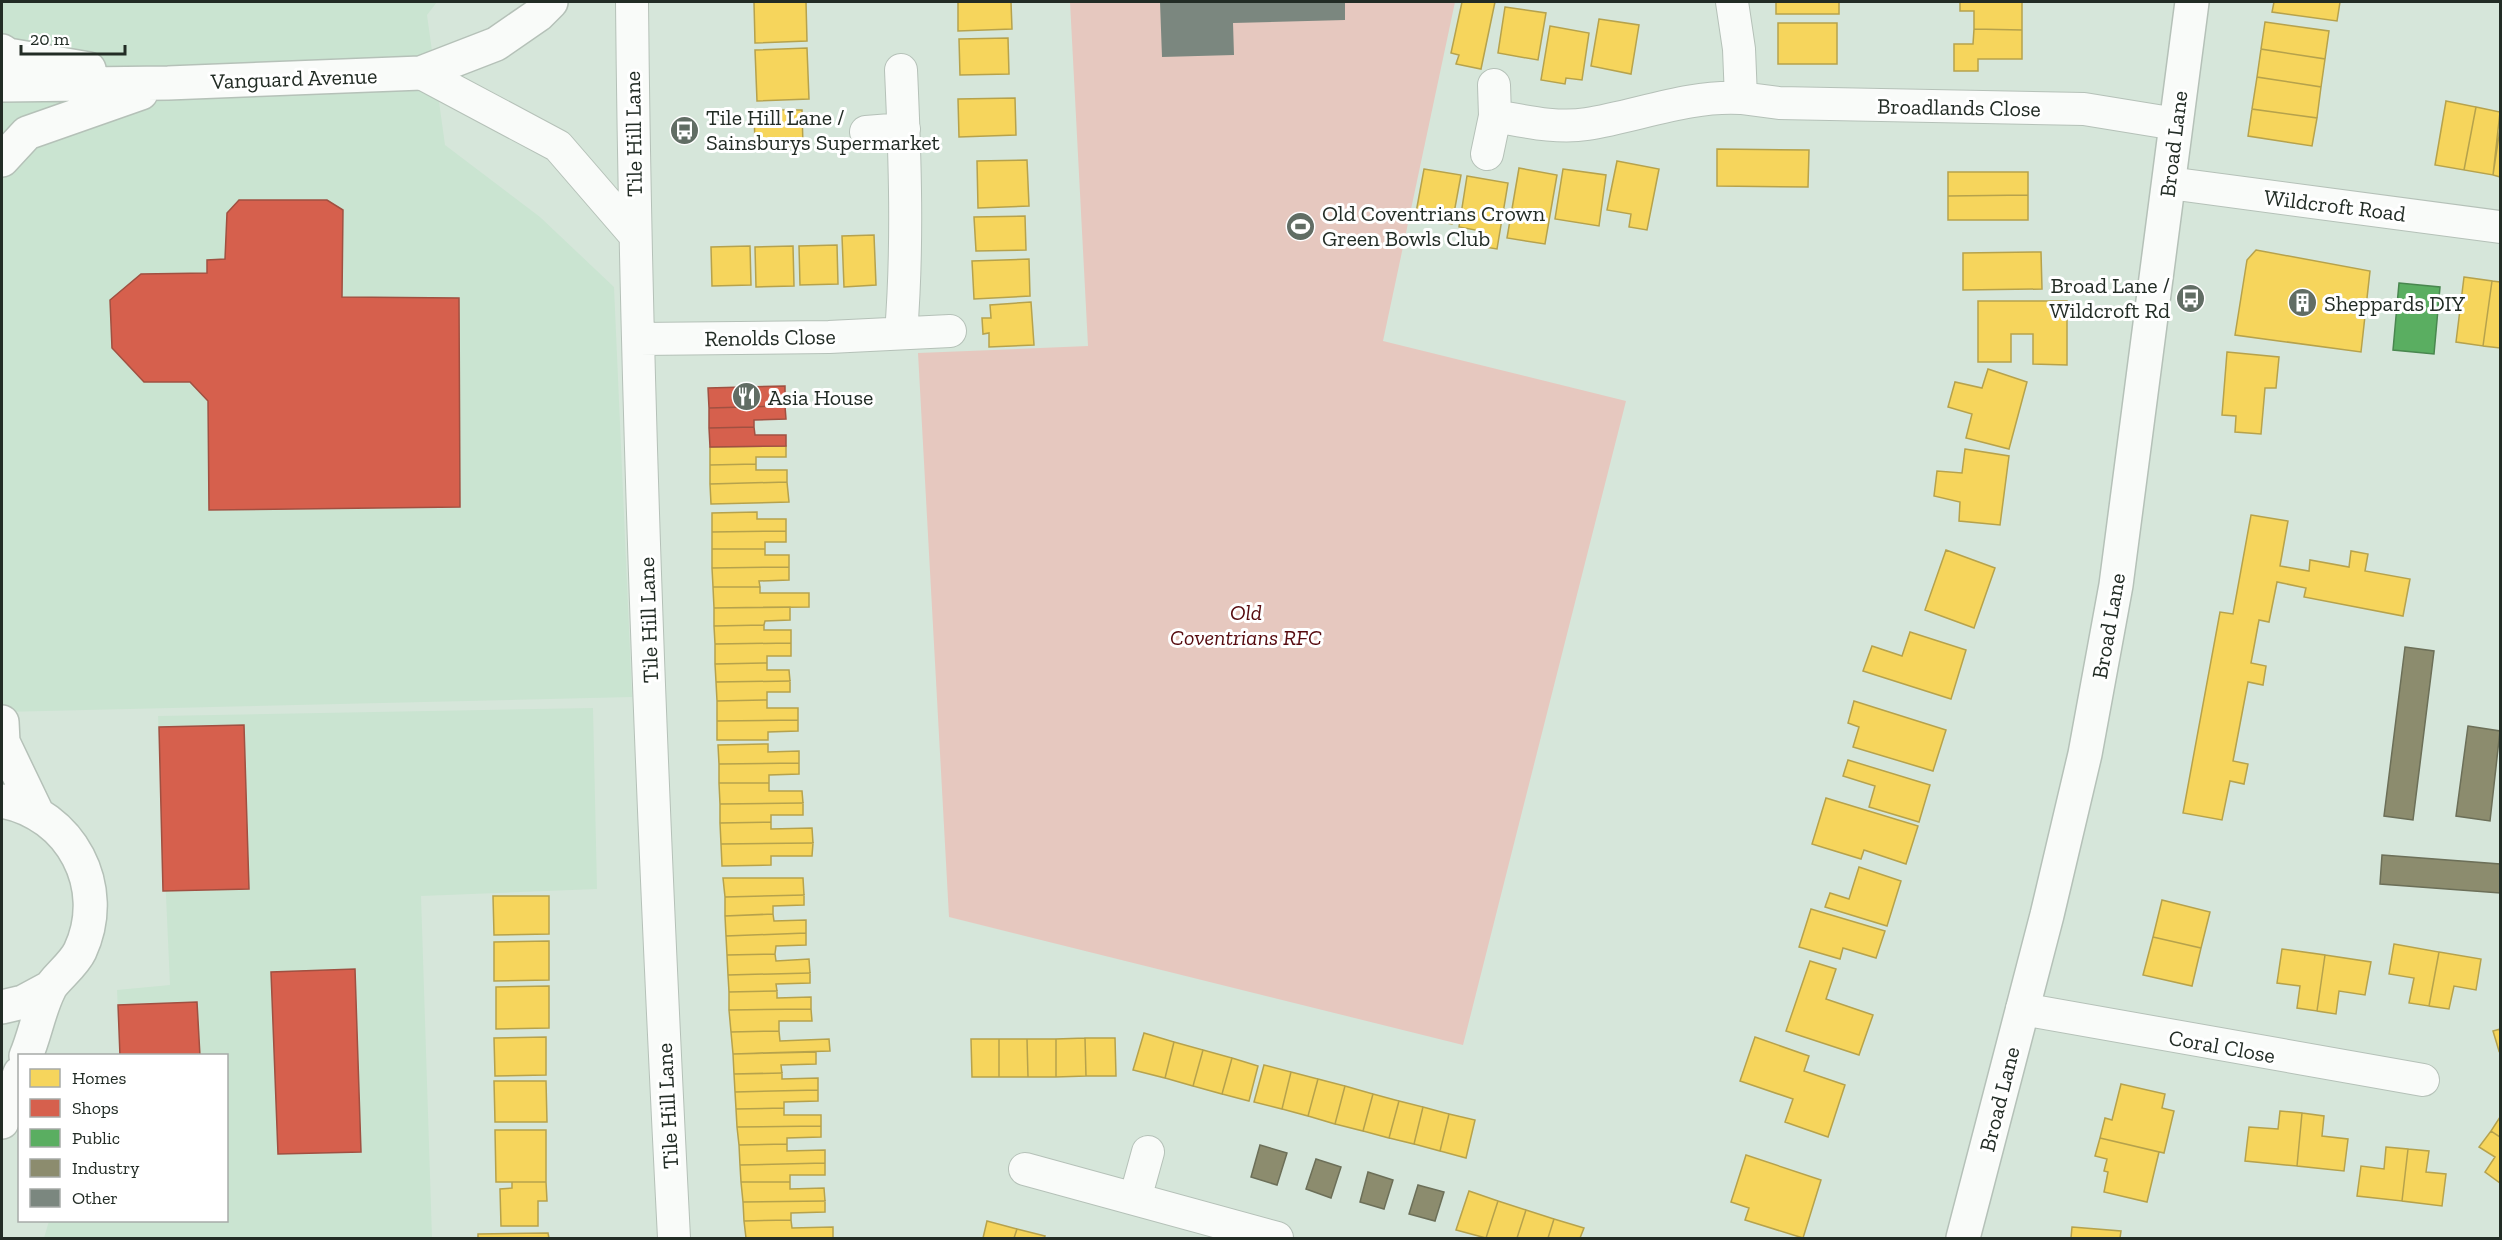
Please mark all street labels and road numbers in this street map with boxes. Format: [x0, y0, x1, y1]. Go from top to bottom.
street label: Vanguard Avenue [209, 62, 378, 95]
street label: Tile Hill Lane [619, 71, 648, 197]
street label: Broad Lane [2154, 89, 2193, 199]
street label: Broadlands Close [1877, 93, 2041, 122]
street label: Wildcroft Road [2263, 183, 2407, 228]
street label: Renolds Close [704, 323, 836, 352]
street label: Tile Hill Lane [633, 557, 664, 683]
street label: Broad Lane [2086, 571, 2131, 681]
street label: Coral Close [2167, 1024, 2277, 1069]
street label: Tile Hill Lane [651, 1042, 684, 1170]
street label: Broad Lane [1973, 1044, 2026, 1154]

